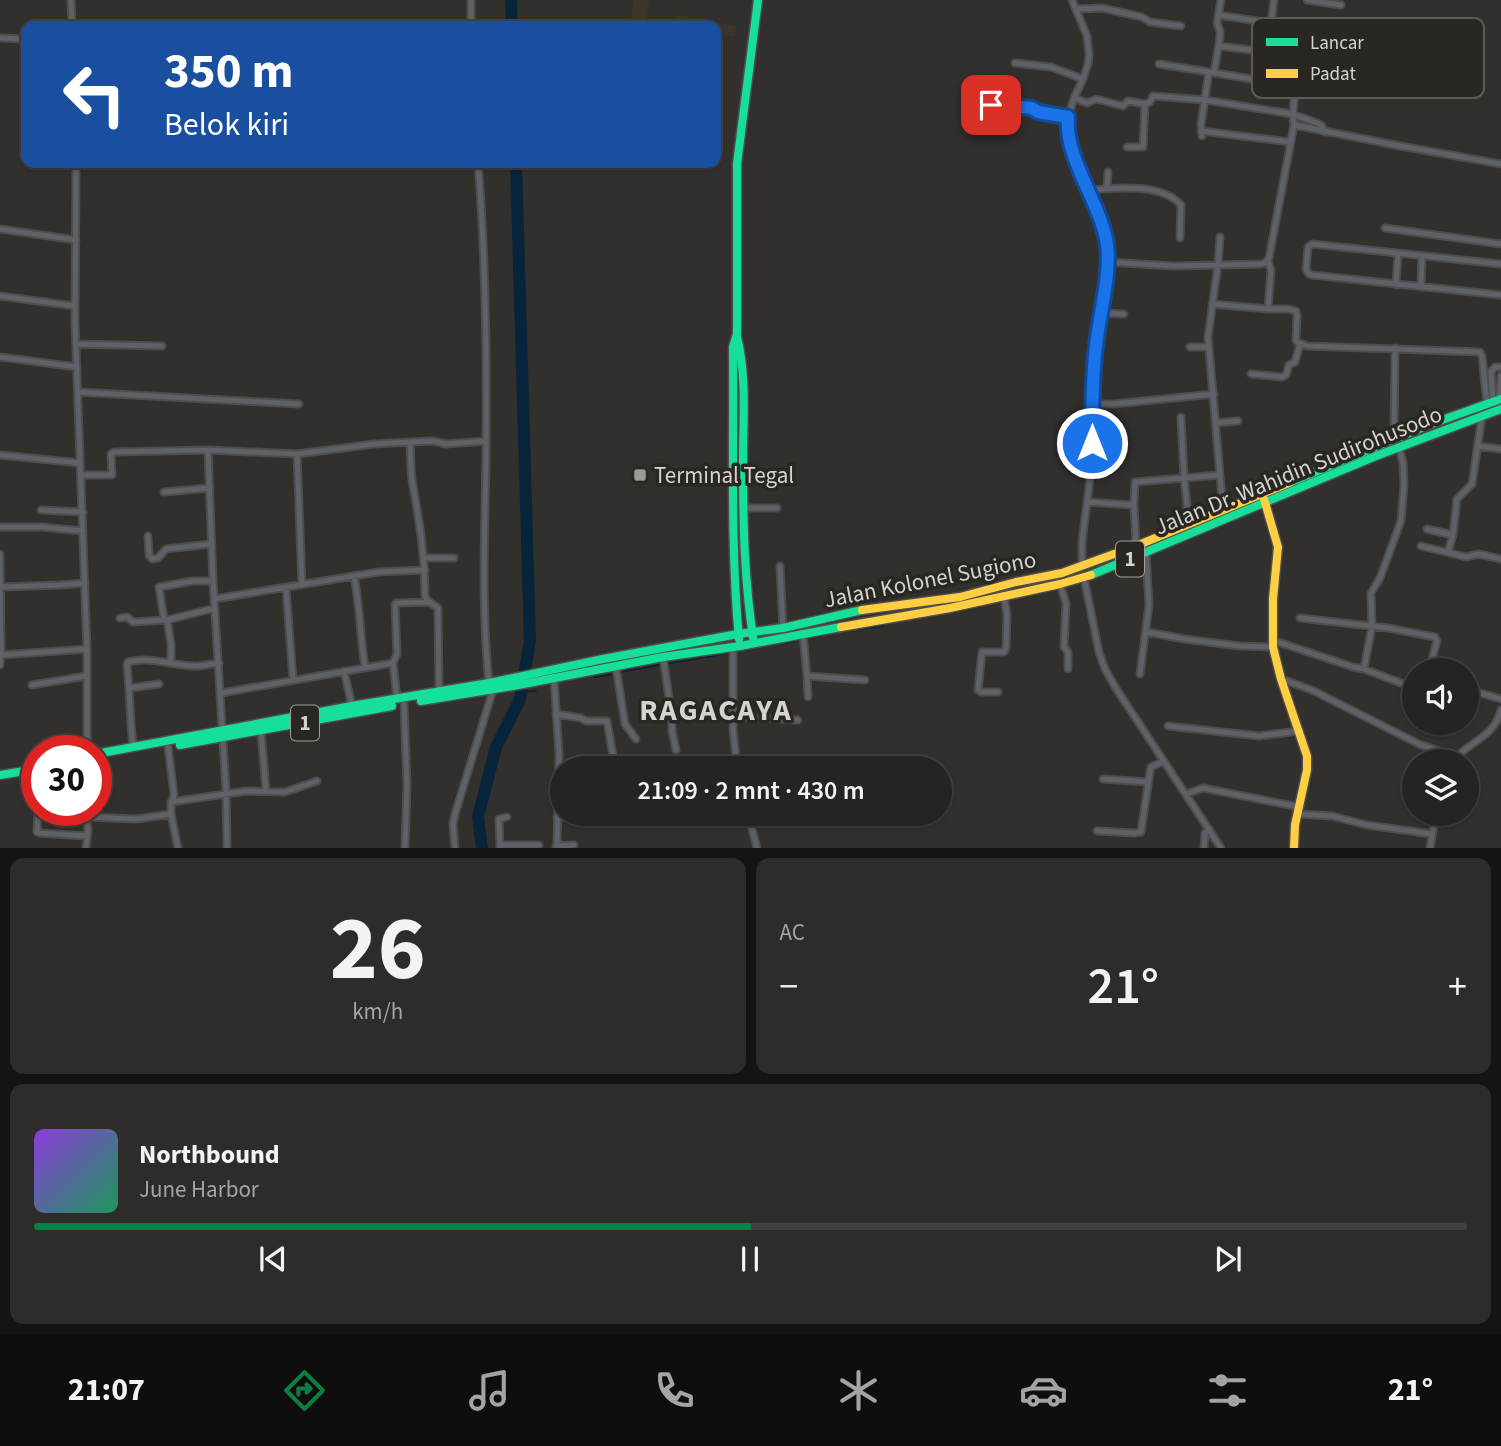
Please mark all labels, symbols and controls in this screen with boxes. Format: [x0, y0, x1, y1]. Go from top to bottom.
legend [1252, 18, 1484, 98]
text: Lancar [1310, 30, 1364, 57]
text: 350 m [164, 37, 293, 107]
icon: left [49, 49, 140, 140]
text: Padat [1310, 61, 1356, 88]
pin [961, 75, 1021, 135]
icon: arrive [972, 86, 1010, 124]
text: Belok kiri [164, 102, 289, 148]
street label: Jalan Dr. Wahidin Sudirohusodo [1150, 398, 1447, 543]
position arrow [1055, 406, 1129, 480]
place label: Terminal Tegal [654, 459, 794, 492]
marker: Terminal Tegal [632, 467, 648, 483]
road number: 1 [1116, 542, 1144, 576]
street label: Jalan Kolonel Sugiono [821, 543, 1039, 616]
map controls [1402, 658, 1479, 826]
button: sound [1402, 658, 1479, 735]
district label: RAGACAYA [639, 689, 793, 732]
road number: 1 [291, 706, 319, 740]
speed limit sign: 30 [21, 735, 112, 826]
button: layers [1402, 749, 1479, 826]
text: 21:09 · 2 mnt · 430 m [637, 772, 865, 809]
text: 26 [330, 885, 426, 1014]
text: AC [780, 916, 805, 949]
text: 21° [1088, 950, 1159, 1024]
text: − [780, 960, 798, 1014]
text: + [1448, 960, 1467, 1014]
text: km/h [352, 995, 403, 1028]
text: Northbound [139, 1136, 280, 1173]
text: June Harbor [139, 1173, 259, 1206]
icon: previous [254, 1240, 292, 1278]
icon: pause [731, 1240, 769, 1278]
icon: next [1209, 1240, 1247, 1278]
icon: directions [280, 1366, 329, 1415]
icon: music [465, 1366, 514, 1415]
icon: phone [650, 1366, 699, 1415]
icon: climate [834, 1366, 883, 1415]
icon: car [1019, 1366, 1068, 1415]
icon: filters [1203, 1366, 1252, 1415]
text: 21:07 [68, 1367, 145, 1413]
text: 21° [1388, 1367, 1433, 1413]

